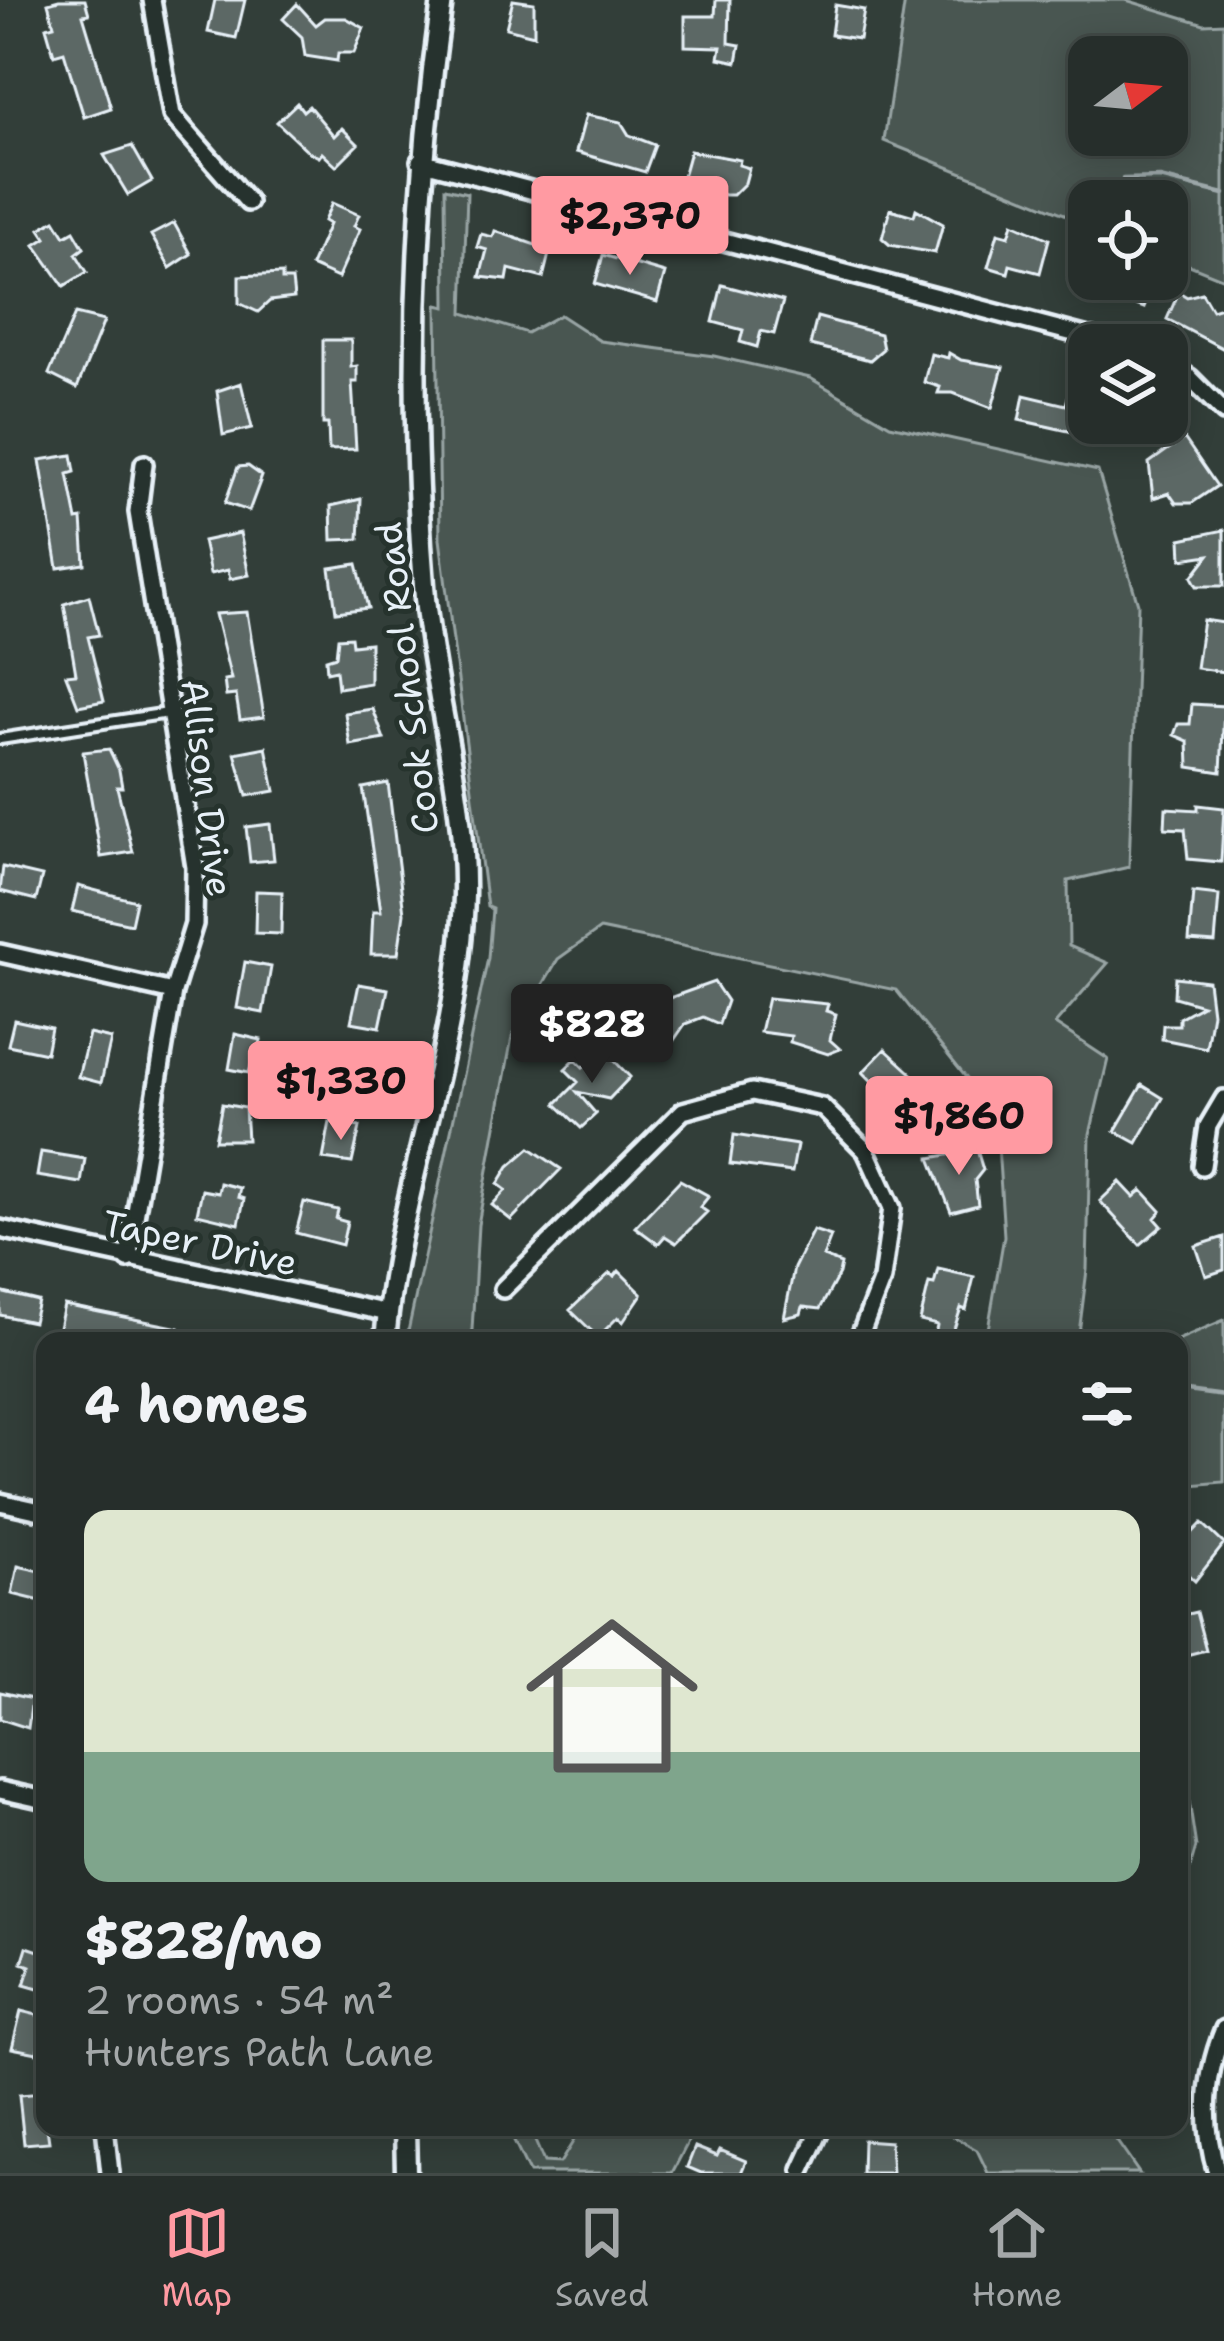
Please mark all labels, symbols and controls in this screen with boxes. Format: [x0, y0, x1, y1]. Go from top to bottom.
north arrow [1068, 36, 1188, 156]
map controls [1068, 36, 1188, 444]
pin: $2,370 [532, 176, 728, 278]
button: locate [1068, 180, 1188, 300]
text: $2,370 [558, 189, 702, 241]
button: layers [1068, 324, 1188, 444]
street label: Cook School Road [364, 519, 450, 837]
street label: Allison Drive [169, 677, 245, 899]
pin: $828 [521, 984, 663, 1086]
text: $828 [538, 997, 646, 1049]
pin: $1,330 [243, 1041, 439, 1143]
text: $1,330 [275, 1054, 407, 1106]
pin: $1,860 [861, 1076, 1057, 1178]
text: $1,860 [893, 1089, 1025, 1141]
street label: Taper Drive [98, 1198, 302, 1288]
text: 4 homes [84, 1370, 308, 1438]
icon: filters [1074, 1371, 1140, 1437]
icon: home [504, 1588, 720, 1804]
text: $828/mo [84, 1906, 323, 1974]
text: 2 rooms · 54 m² [84, 1974, 394, 2026]
text: Hunters Path Lane [84, 2026, 434, 2078]
tab: Map [161, 2200, 232, 2317]
tab: Saved [555, 2200, 649, 2317]
tab: Home [972, 2200, 1062, 2317]

